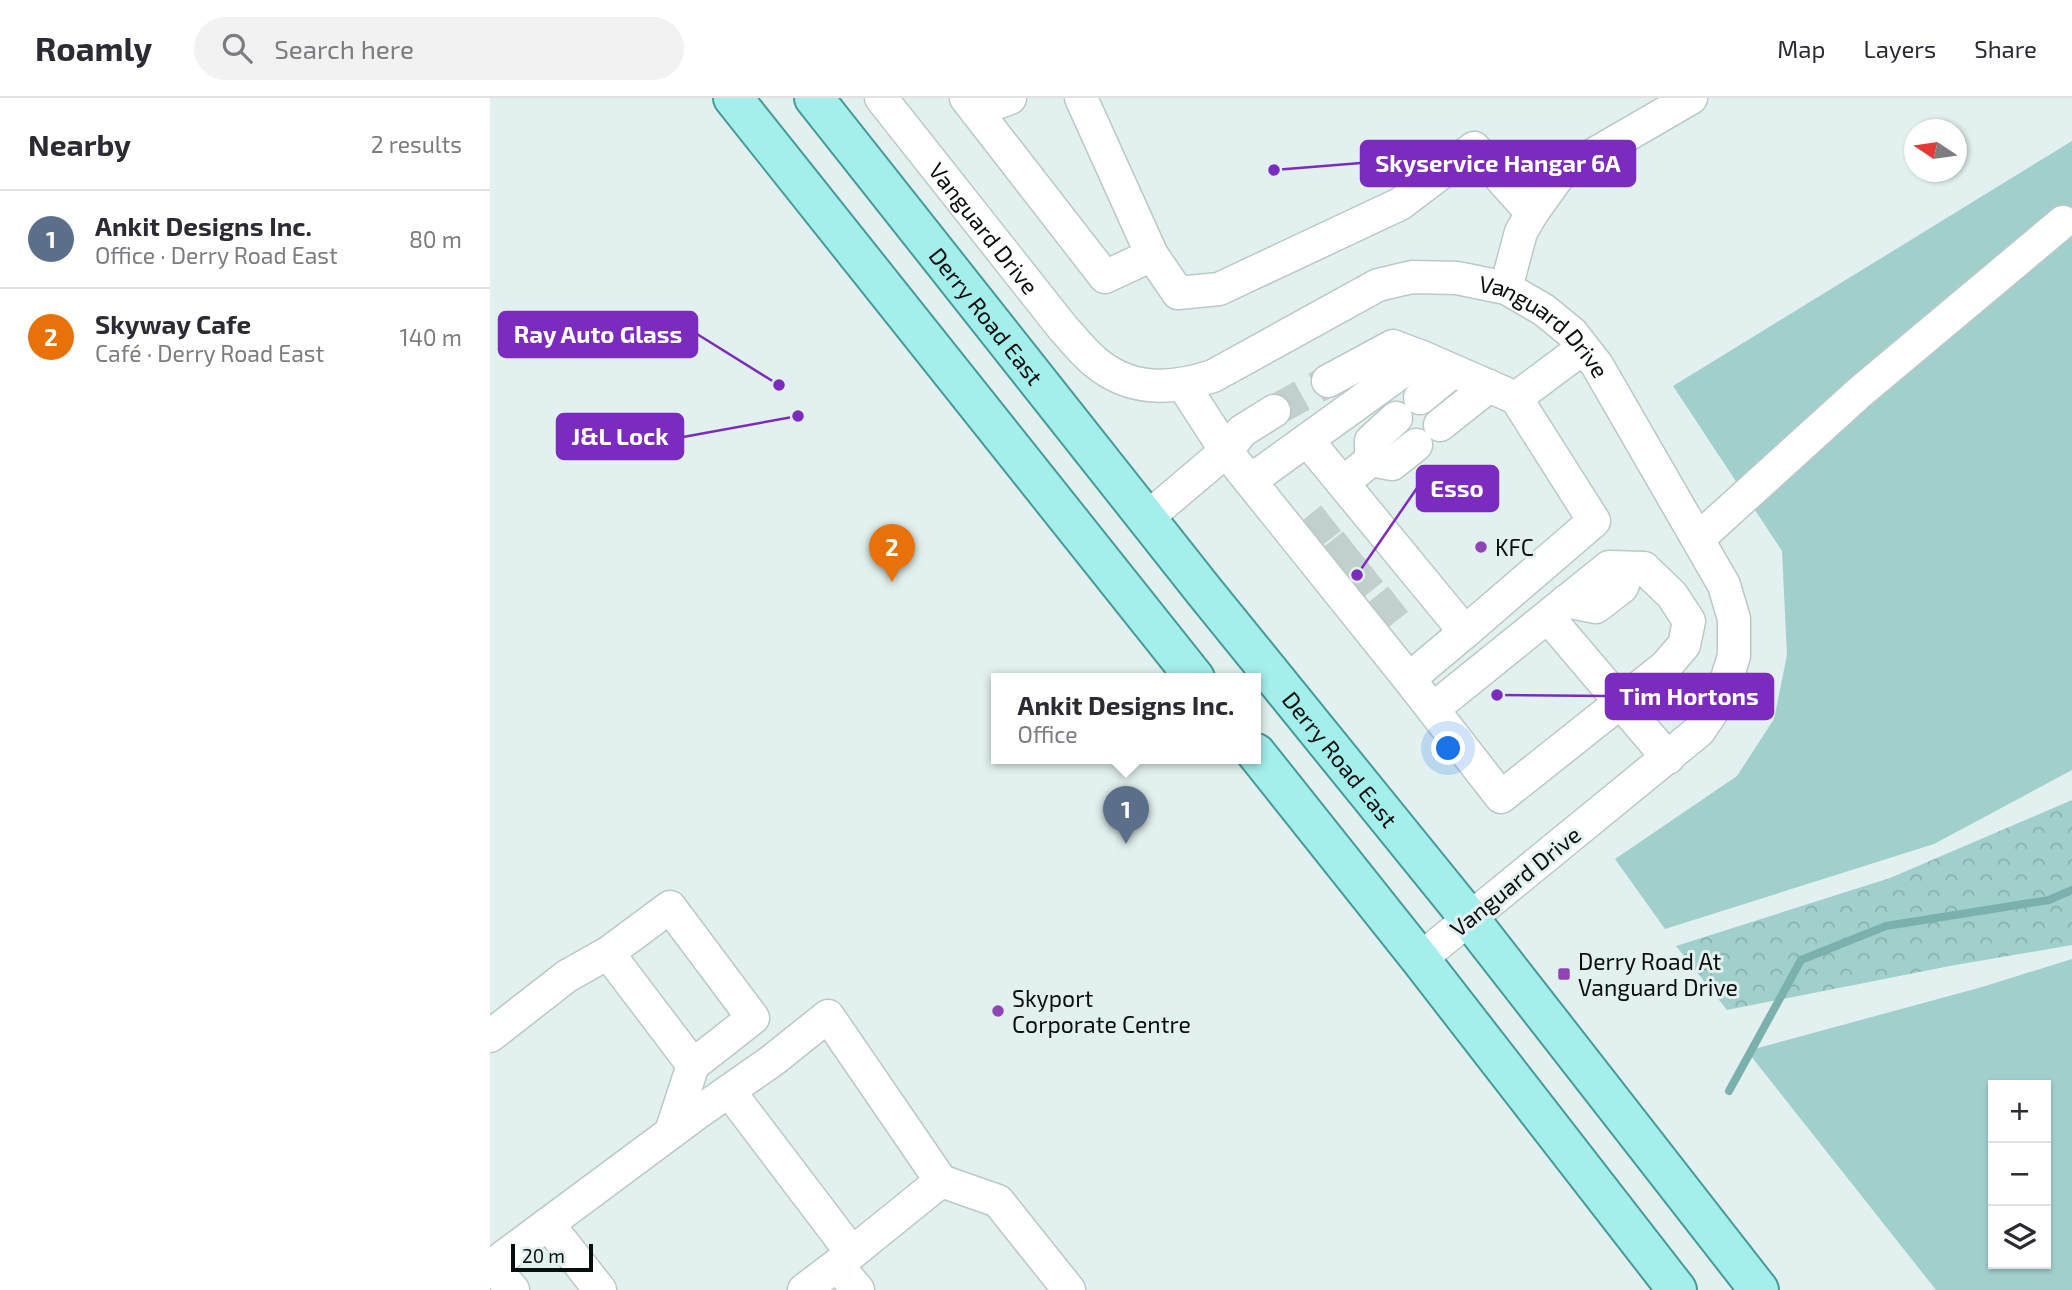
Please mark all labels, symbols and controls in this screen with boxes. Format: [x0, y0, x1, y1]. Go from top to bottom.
search box [194, 17, 684, 80]
text: Roamly [35, 28, 152, 68]
icon: search [218, 29, 256, 67]
text: Search here [274, 33, 414, 64]
text: Map [1777, 34, 1825, 63]
text: Layers [1863, 34, 1936, 63]
text: Share [1974, 34, 2037, 63]
north arrow [1904, 119, 1967, 182]
text: Nearby [28, 126, 131, 162]
text: 2 results [371, 130, 462, 158]
callout: Skyservice Hangar 6A [1361, 141, 1635, 186]
text: Skyservice Hangar 6A [1375, 148, 1621, 177]
street label: Vanguard Drive [923, 157, 1045, 300]
text: Ankit Designs Inc. [95, 210, 312, 241]
text: 1 [46, 225, 56, 253]
text: 80 m [409, 225, 462, 253]
text: Office · Derry Road East [95, 241, 338, 269]
street label: Derry Road East [924, 242, 1049, 390]
street label: Vanguard Drive [1477, 269, 1615, 383]
text: Skyway Cafe [95, 308, 251, 339]
callout: Ray Auto Glass [499, 312, 697, 357]
text: Ray Auto Glass [514, 319, 682, 348]
text: 2 [44, 323, 58, 351]
text: 140 m [400, 323, 462, 351]
text: Café · Derry Road East [95, 339, 324, 367]
callout: J&L Lock [557, 414, 683, 459]
text: J&L Lock [571, 421, 669, 450]
callout: Esso [1417, 466, 1498, 511]
text: Esso [1430, 473, 1484, 502]
pin: 2 [869, 524, 915, 582]
place label: KFC [1495, 533, 1534, 561]
marker: KFC [1473, 539, 1489, 555]
popup [991, 673, 1261, 764]
callout: Tim Hortons [1606, 674, 1773, 719]
text: Tim Hortons [1619, 681, 1759, 710]
street label: Derry Road East [1277, 685, 1404, 833]
text: Ankit Designs Inc. [1018, 689, 1234, 720]
text: Office [1018, 720, 1078, 748]
your location [1431, 731, 1465, 765]
pin: 1 [1103, 786, 1149, 844]
street label: Vanguard Drive [1444, 820, 1586, 942]
place label: Derry Road At Vanguard Drive [1578, 947, 1738, 1001]
marker: Derry Road At Vanguard Drive [1556, 966, 1572, 982]
place label: Skyport Corporate Centre [1012, 984, 1191, 1038]
marker: Skyport Corporate Centre [990, 1003, 1006, 1019]
map controls [1988, 1080, 2051, 1269]
button: + [1988, 1080, 2051, 1143]
button: − [1988, 1143, 2051, 1206]
button: layers [1988, 1206, 2051, 1269]
scale bar [511, 1241, 593, 1273]
text: 20 m [522, 1244, 565, 1267]

